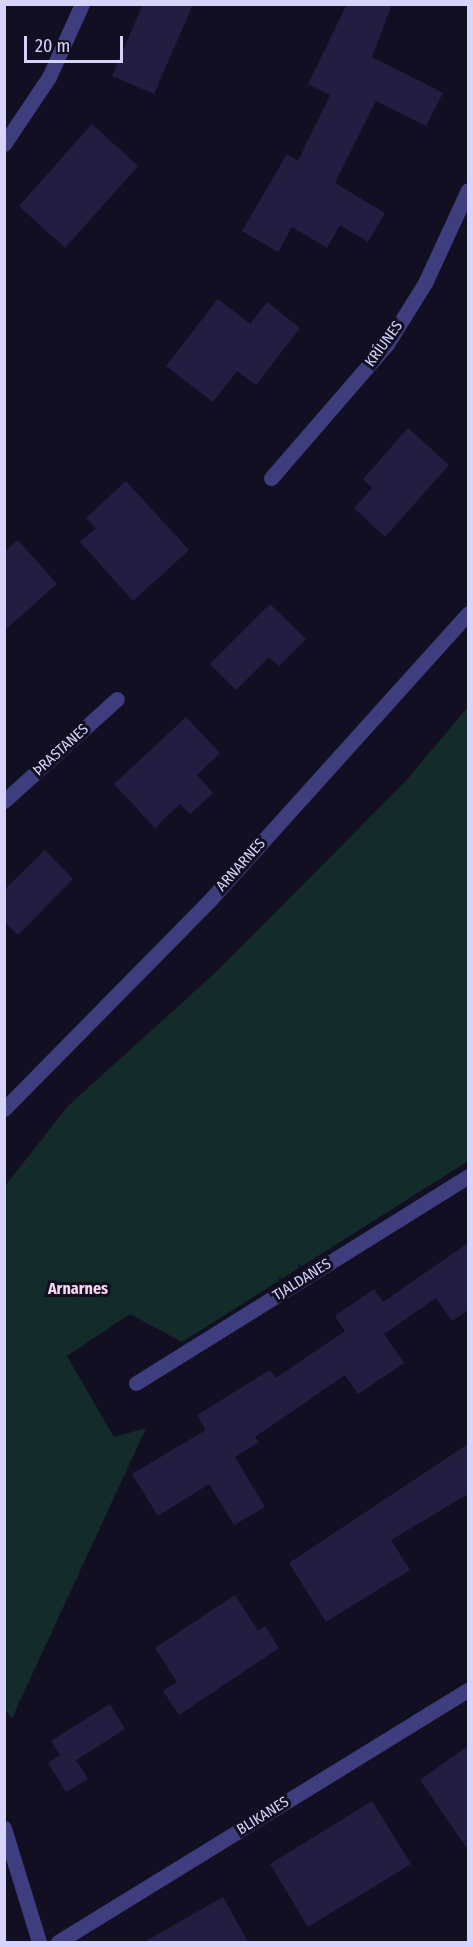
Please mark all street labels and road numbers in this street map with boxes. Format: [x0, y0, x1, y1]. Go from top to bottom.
street label: KRÍUNES [361, 318, 407, 370]
street label: ÞRASTANES [30, 720, 92, 780]
street label: ARNARNES [213, 835, 269, 895]
street label: TJALDANES [270, 1255, 334, 1305]
street label: BLIKANES [234, 1793, 292, 1839]

